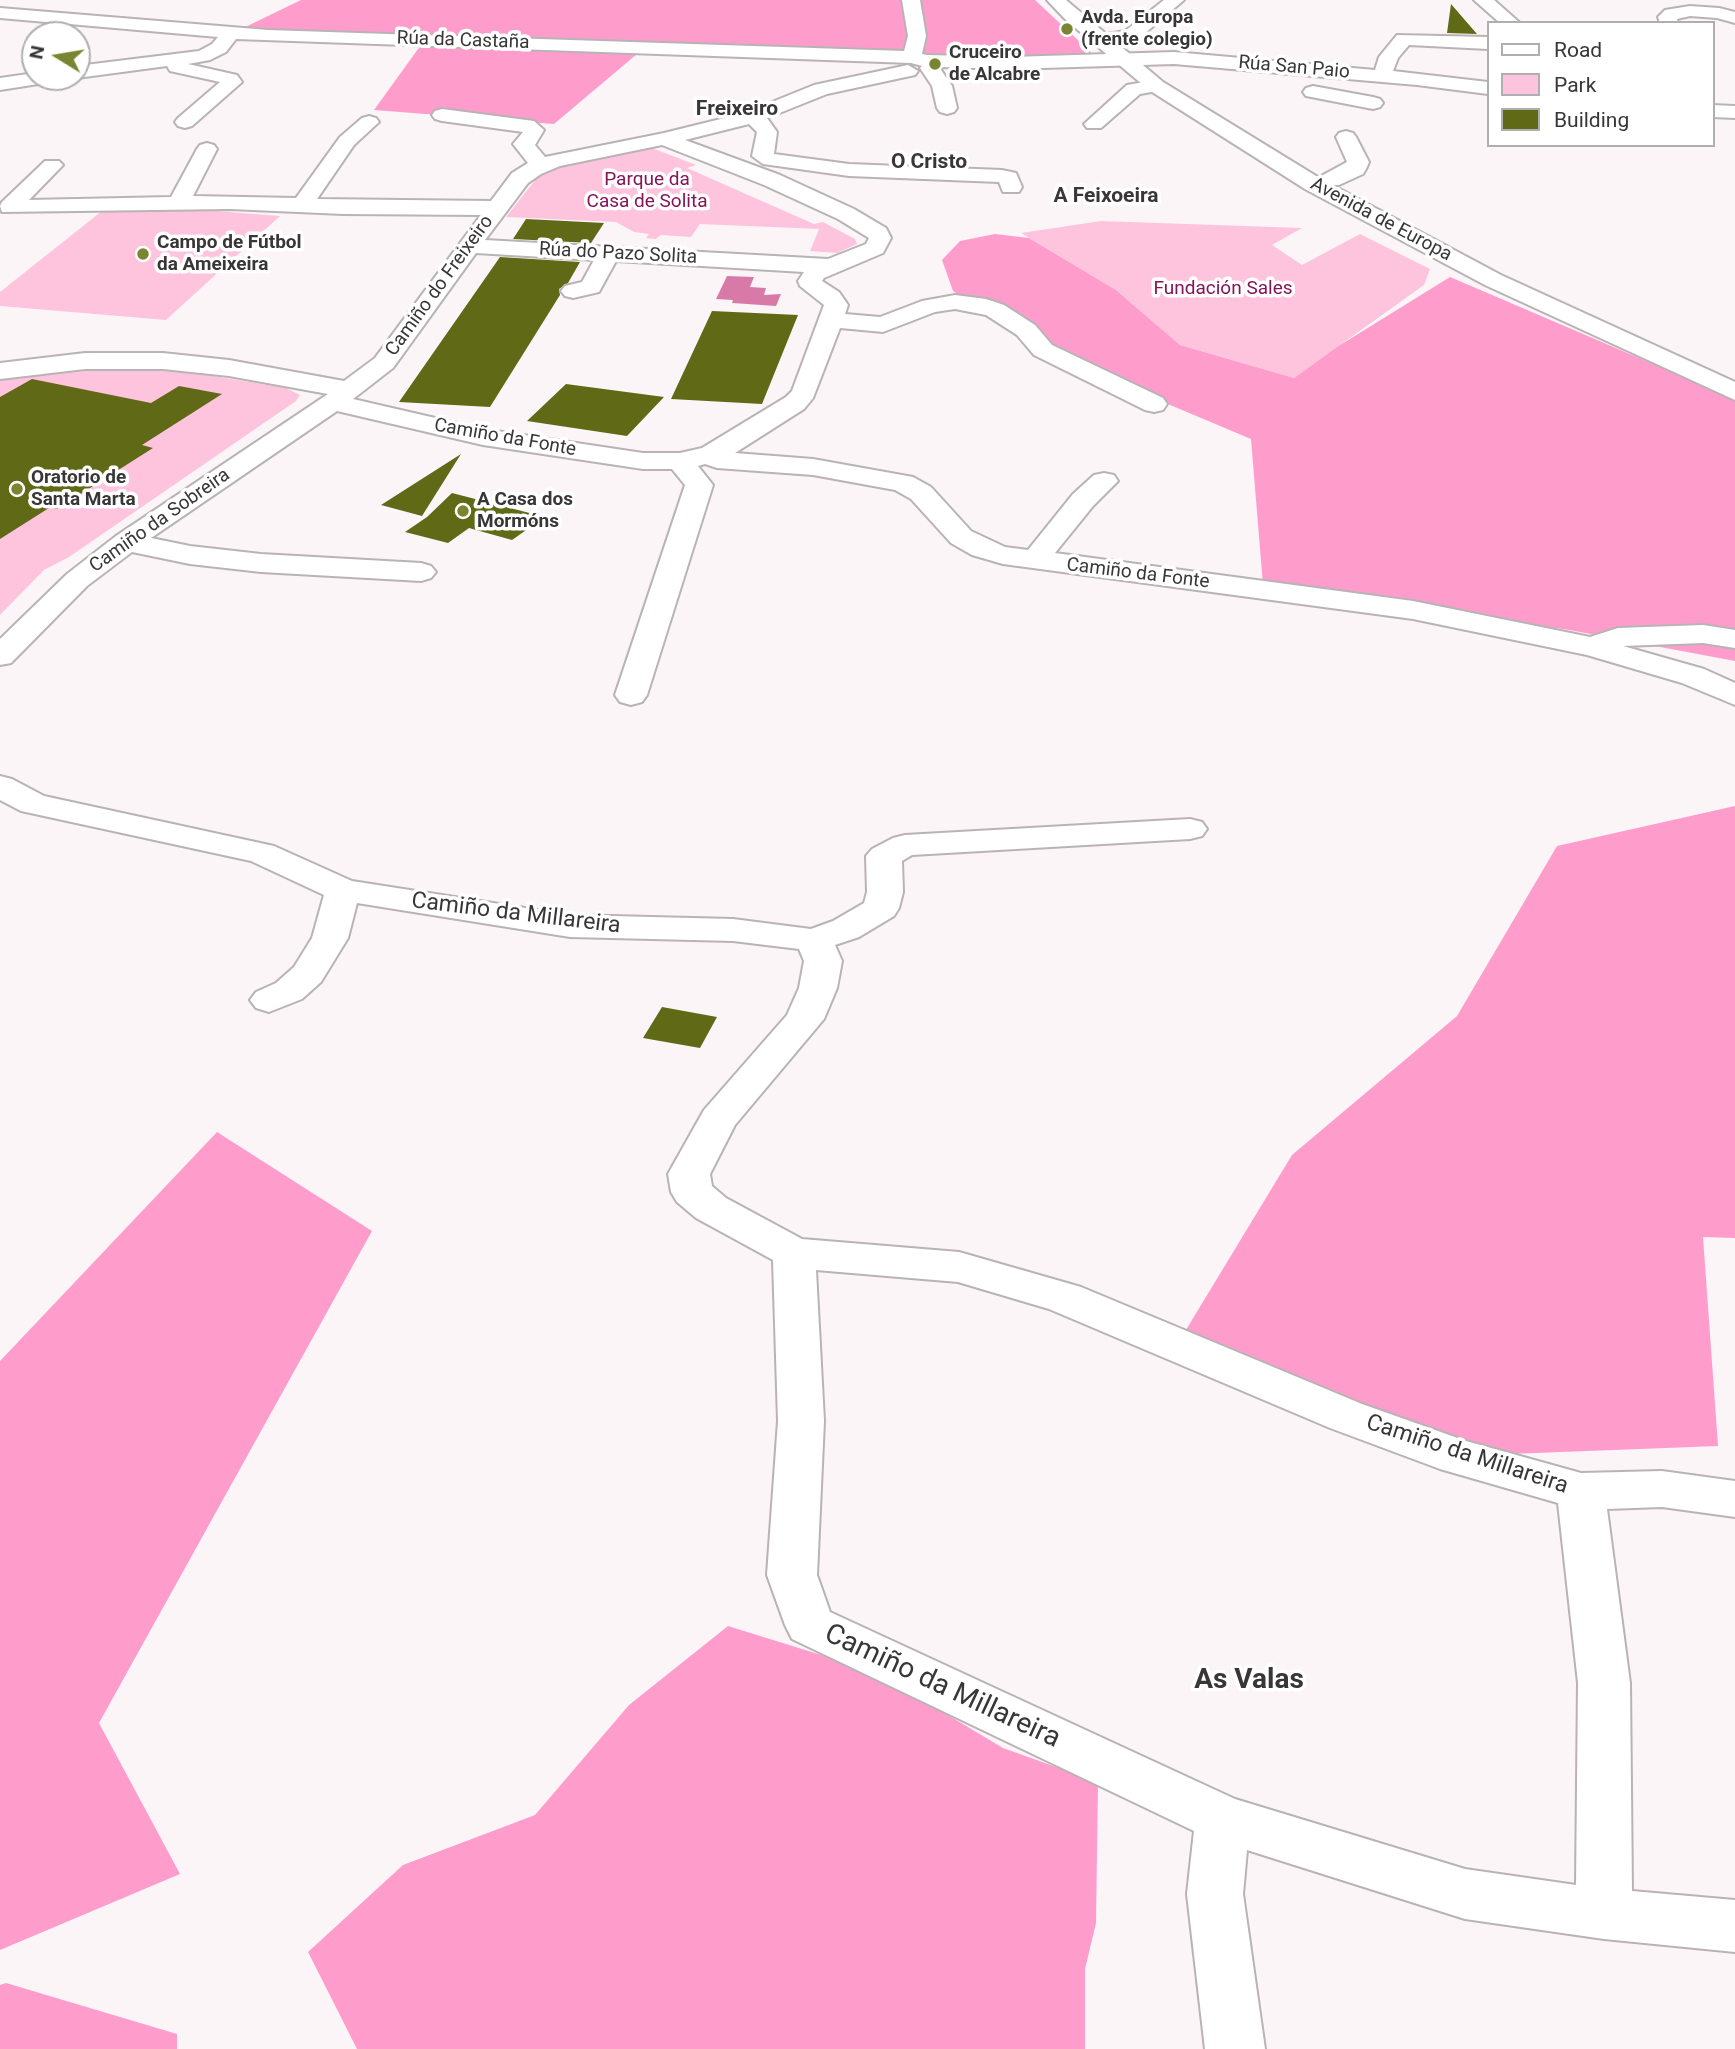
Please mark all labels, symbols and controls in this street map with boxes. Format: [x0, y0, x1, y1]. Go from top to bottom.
place label: Avda. Europa (frente colegio) [1081, 7, 1213, 51]
north arrow [21, 21, 91, 91]
marker: Avda. Europa (frente colegio) [1059, 21, 1075, 37]
legend [1486, 21, 1714, 147]
street label: Rúa da Castaña [396, 27, 530, 55]
text: Road [1554, 38, 1602, 62]
place label: Cruceiro de Alcabre [949, 42, 1040, 86]
text: N [24, 44, 49, 61]
street label: Rúa San Paio [1237, 52, 1351, 84]
marker: Cruceiro de Alcabre [927, 56, 943, 72]
text: Park [1554, 73, 1596, 97]
district label: Freixeiro [696, 97, 778, 123]
text: Building [1554, 108, 1629, 132]
district label: O Cristo [891, 150, 967, 176]
park label: Parque da Casa de Solita [587, 169, 707, 213]
street label: Avenida de Europa [1306, 173, 1456, 267]
district label: A Feixoeira [1053, 184, 1159, 210]
street label: Camiño do Freixeiro [381, 211, 499, 361]
place label: Campo de Fútbol da Ameixeira [157, 232, 302, 276]
street label: Rúa do Pazo Solita [538, 238, 698, 270]
marker: Campo de Fútbol da Ameixeira [135, 246, 151, 262]
park label: Fundación Sales [1153, 278, 1293, 300]
street label: Camiño da Fonte [432, 414, 578, 462]
street label: Camiño da Sobreira [85, 464, 235, 578]
place label: Oratorio de Santa Marta [31, 467, 136, 511]
marker: Oratorio de Santa Marta [9, 481, 25, 497]
place label: A Casa dos Mormóns [477, 489, 573, 533]
marker: A Casa dos Mormóns [455, 503, 471, 519]
street label: Camiño da Fonte [1065, 554, 1211, 594]
street label: Camiño da Millareira [410, 887, 622, 941]
street label: Camiño da Millareira [1363, 1409, 1571, 1501]
street label: Camiño da Millareira [819, 1618, 1065, 1756]
district label: As Valas [1194, 1664, 1304, 1698]

